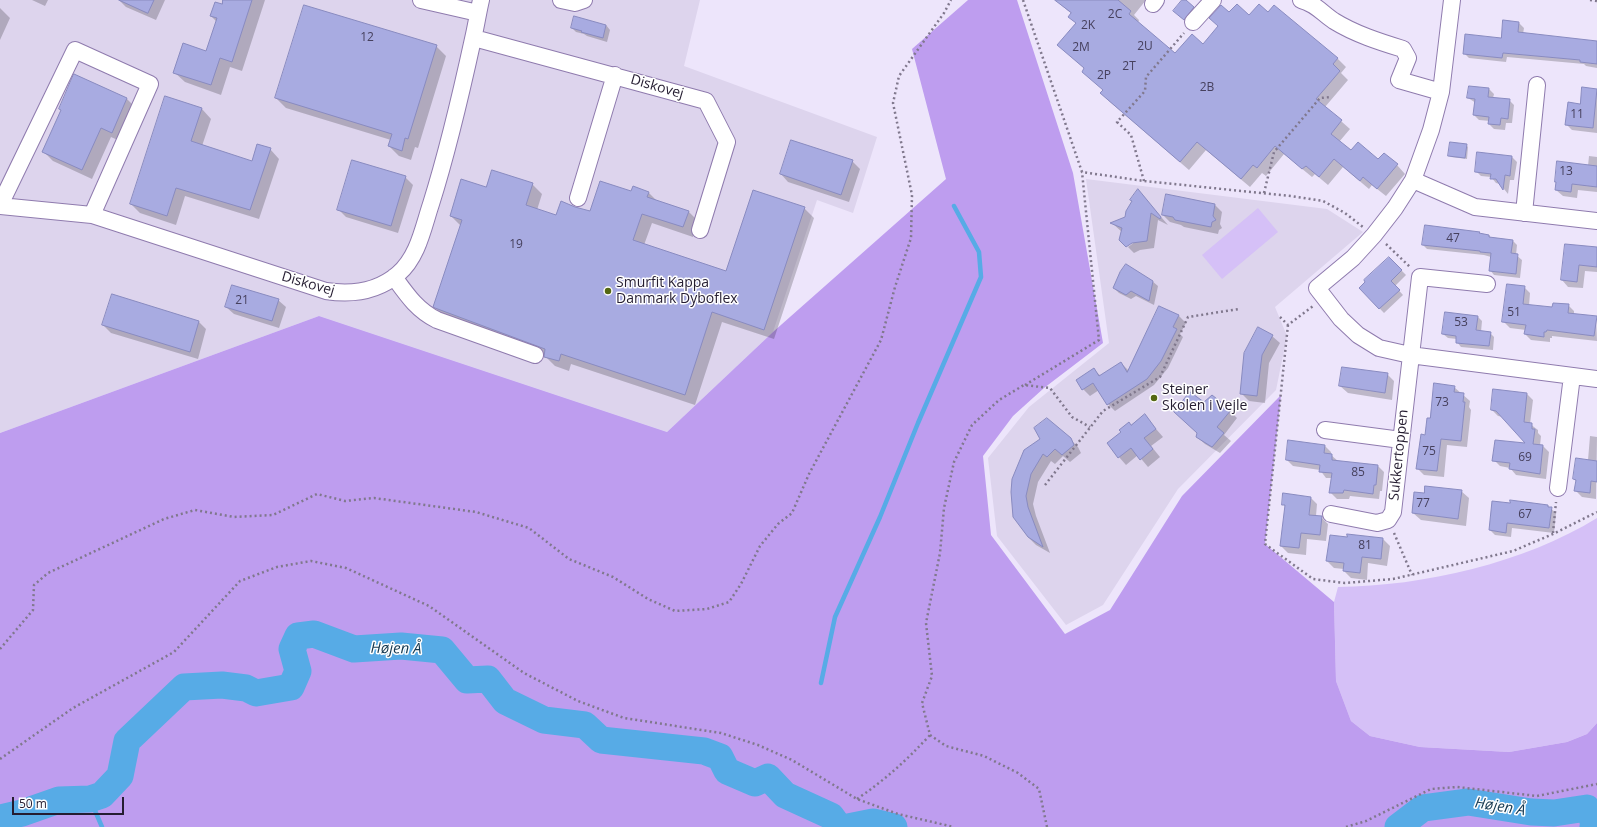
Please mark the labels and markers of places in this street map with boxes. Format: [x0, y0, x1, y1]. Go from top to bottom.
place label: Smurfit Kappa Danmark Dyboflex [616, 275, 738, 308]
marker: Smurfit Kappa Danmark Dyboflex [603, 286, 613, 296]
place label: Steiner Skolen i Vejle [1162, 382, 1247, 414]
marker: Steiner Skolen i Vejle [1149, 393, 1159, 403]

